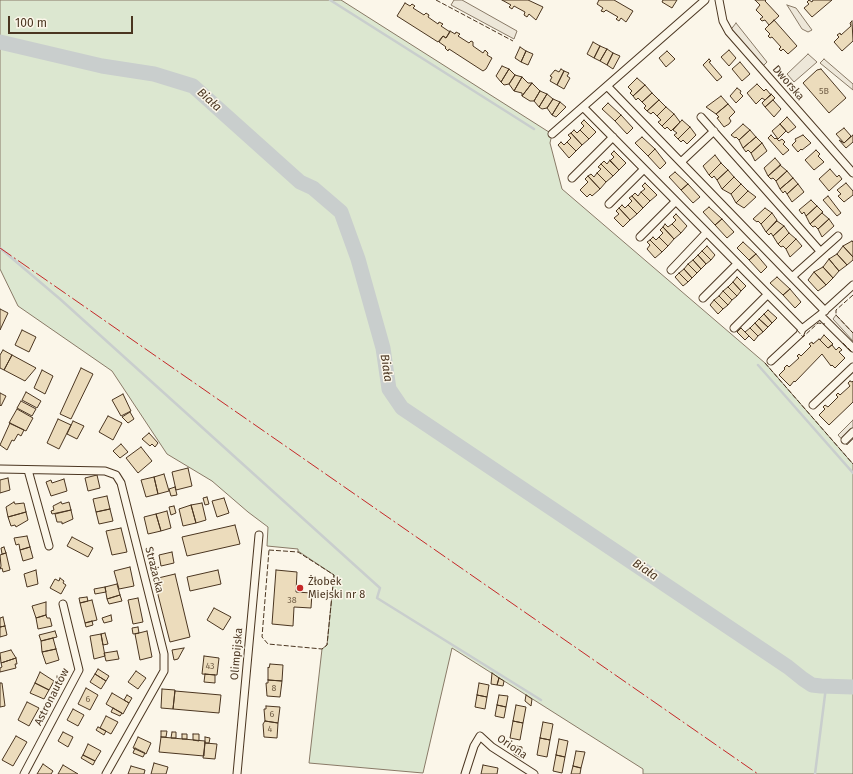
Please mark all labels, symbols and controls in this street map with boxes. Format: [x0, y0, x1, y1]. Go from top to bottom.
scale bar [10, 8, 135, 34]
text: 100 m [15, 16, 47, 30]
street label: Dworska [769, 63, 807, 103]
water label: Biała [194, 85, 224, 115]
house number: 5B [819, 86, 829, 96]
water label: Biała [377, 353, 395, 383]
street label: Strażacka [142, 546, 166, 594]
water label: Biała [630, 556, 660, 584]
place label: Żłobek Miejski nr 8 [308, 575, 365, 601]
marker: Żłobek Miejski nr 8 [295, 583, 305, 593]
house number: 38 [287, 595, 297, 605]
street label: Olimpijska [228, 627, 246, 681]
house number: 43 [205, 661, 215, 671]
street label: Astronautów [32, 666, 72, 728]
house number: 8 [272, 683, 276, 693]
house number: 6 [86, 694, 90, 704]
house number: 6 [270, 709, 274, 719]
house number: 4 [268, 724, 272, 734]
street label: Oriona [494, 732, 530, 762]

